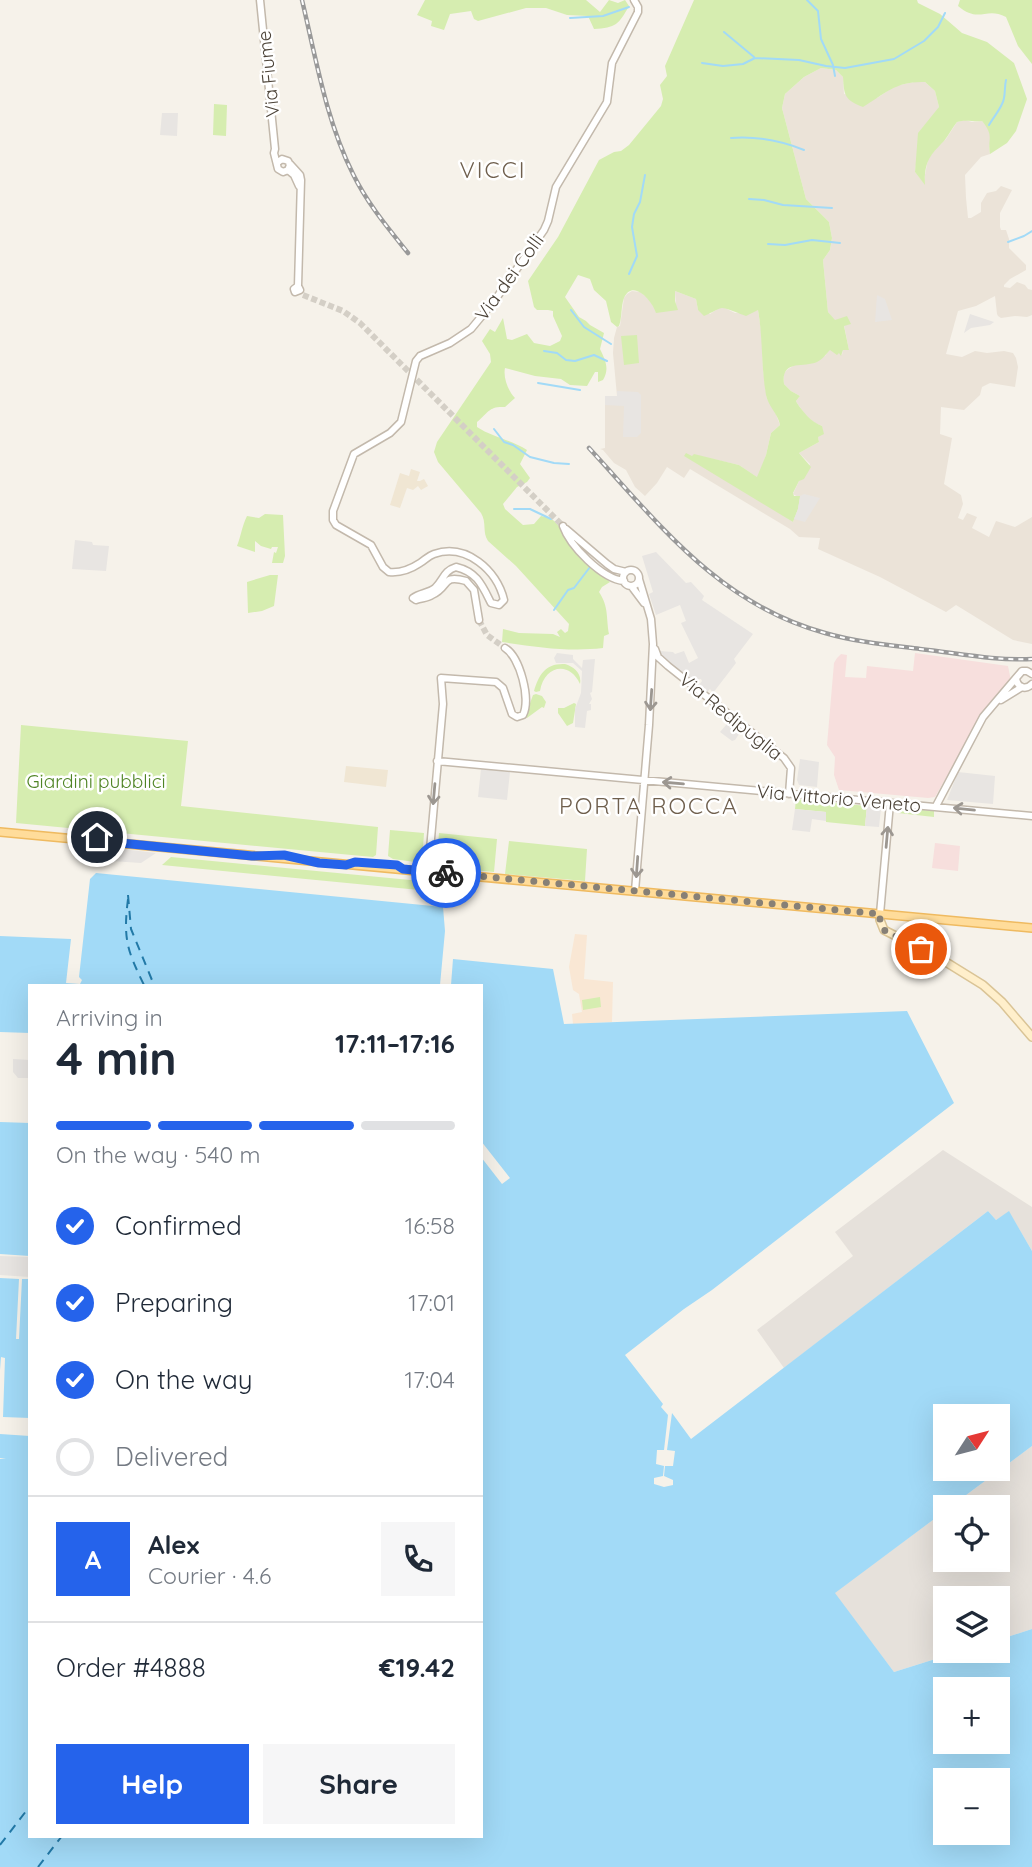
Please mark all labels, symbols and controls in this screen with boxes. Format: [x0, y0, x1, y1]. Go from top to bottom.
street label: Via Fiume [252, 29, 284, 119]
district label: VICCI [460, 155, 526, 184]
street label: Via dei Colli [469, 229, 549, 325]
street label: Via Redipuglia [674, 667, 788, 765]
one-way arrow [644, 688, 657, 711]
park label: Giardini pubblici [26, 769, 166, 793]
one-way arrow [662, 776, 685, 789]
street label: Via Vittorio Veneto [756, 779, 922, 817]
one-way arrow [427, 783, 440, 805]
district label: PORTA ROCCA [559, 791, 739, 820]
one-way arrow [953, 802, 976, 815]
pin [67, 807, 127, 867]
icon: home [78, 818, 116, 856]
one-way arrow [880, 826, 893, 849]
courier [411, 838, 481, 908]
icon: bike [427, 854, 465, 892]
one-way arrow [630, 855, 643, 878]
pin [891, 919, 951, 979]
icon: bag [902, 930, 940, 968]
text: Arriving in [56, 1003, 163, 1032]
text: 17:11–17:16 [335, 1027, 455, 1060]
text: 4 min [56, 1029, 177, 1087]
text: On the way · 540 m [56, 1140, 260, 1169]
icon: check [56, 1207, 94, 1245]
text: Confirmed [115, 1209, 242, 1242]
text: 16:58 [405, 1211, 455, 1240]
icon: check [56, 1284, 94, 1322]
text: Preparing [115, 1286, 233, 1319]
text: 17:01 [408, 1288, 455, 1317]
icon: check [56, 1361, 94, 1399]
text: On the way [115, 1363, 253, 1396]
text: 17:04 [405, 1365, 455, 1394]
north arrow [933, 1404, 1010, 1480]
map controls [933, 1404, 1010, 1845]
text: Delivered [115, 1440, 228, 1473]
button: locate [933, 1495, 1010, 1572]
button: phone [381, 1522, 455, 1596]
text: Alex [148, 1528, 199, 1561]
text: A [85, 1543, 101, 1576]
text: Courier · 4.6 [148, 1561, 271, 1590]
button: layers [933, 1586, 1010, 1663]
text: Order #4888 [56, 1651, 206, 1684]
text: €19.42 [379, 1651, 455, 1684]
button: + [933, 1677, 1010, 1754]
button: Help [56, 1744, 249, 1824]
button: Share [263, 1744, 455, 1824]
button: − [933, 1768, 1010, 1845]

